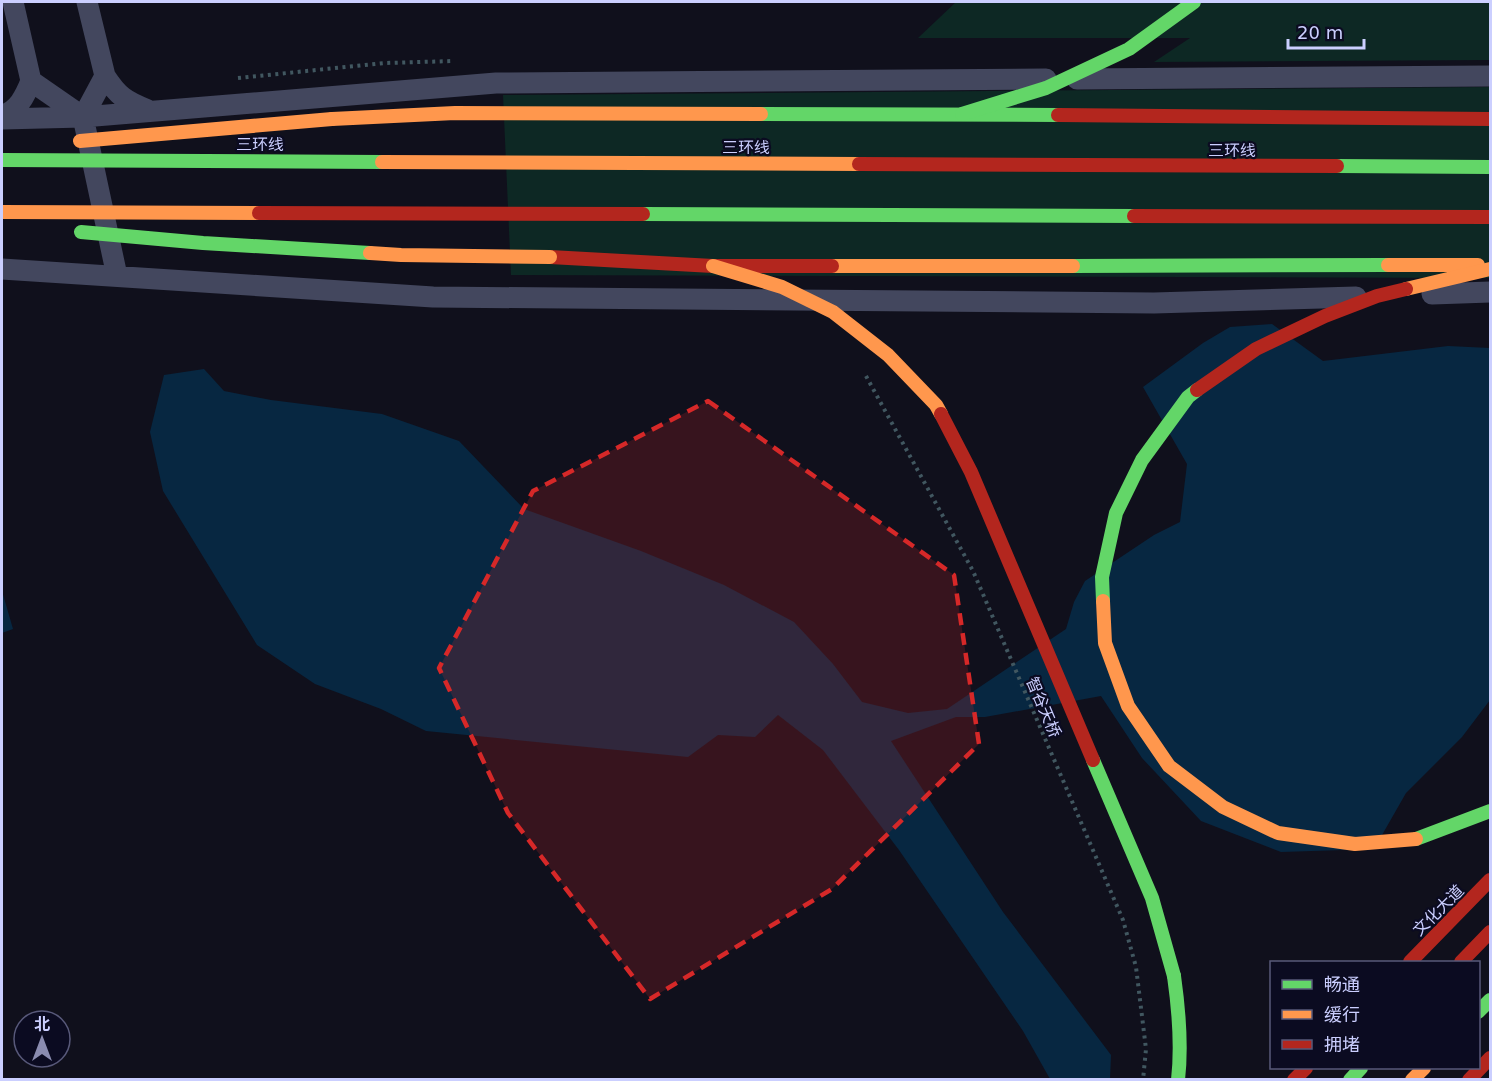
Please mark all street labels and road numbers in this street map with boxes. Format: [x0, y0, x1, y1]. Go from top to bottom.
street label: 三环线 [236, 135, 284, 154]
street label: 三环线 [722, 138, 770, 157]
street label: 三环线 [1208, 141, 1256, 160]
street label: 智谷天桥 [1022, 674, 1065, 740]
street label: 文化大道 [1409, 881, 1468, 940]

